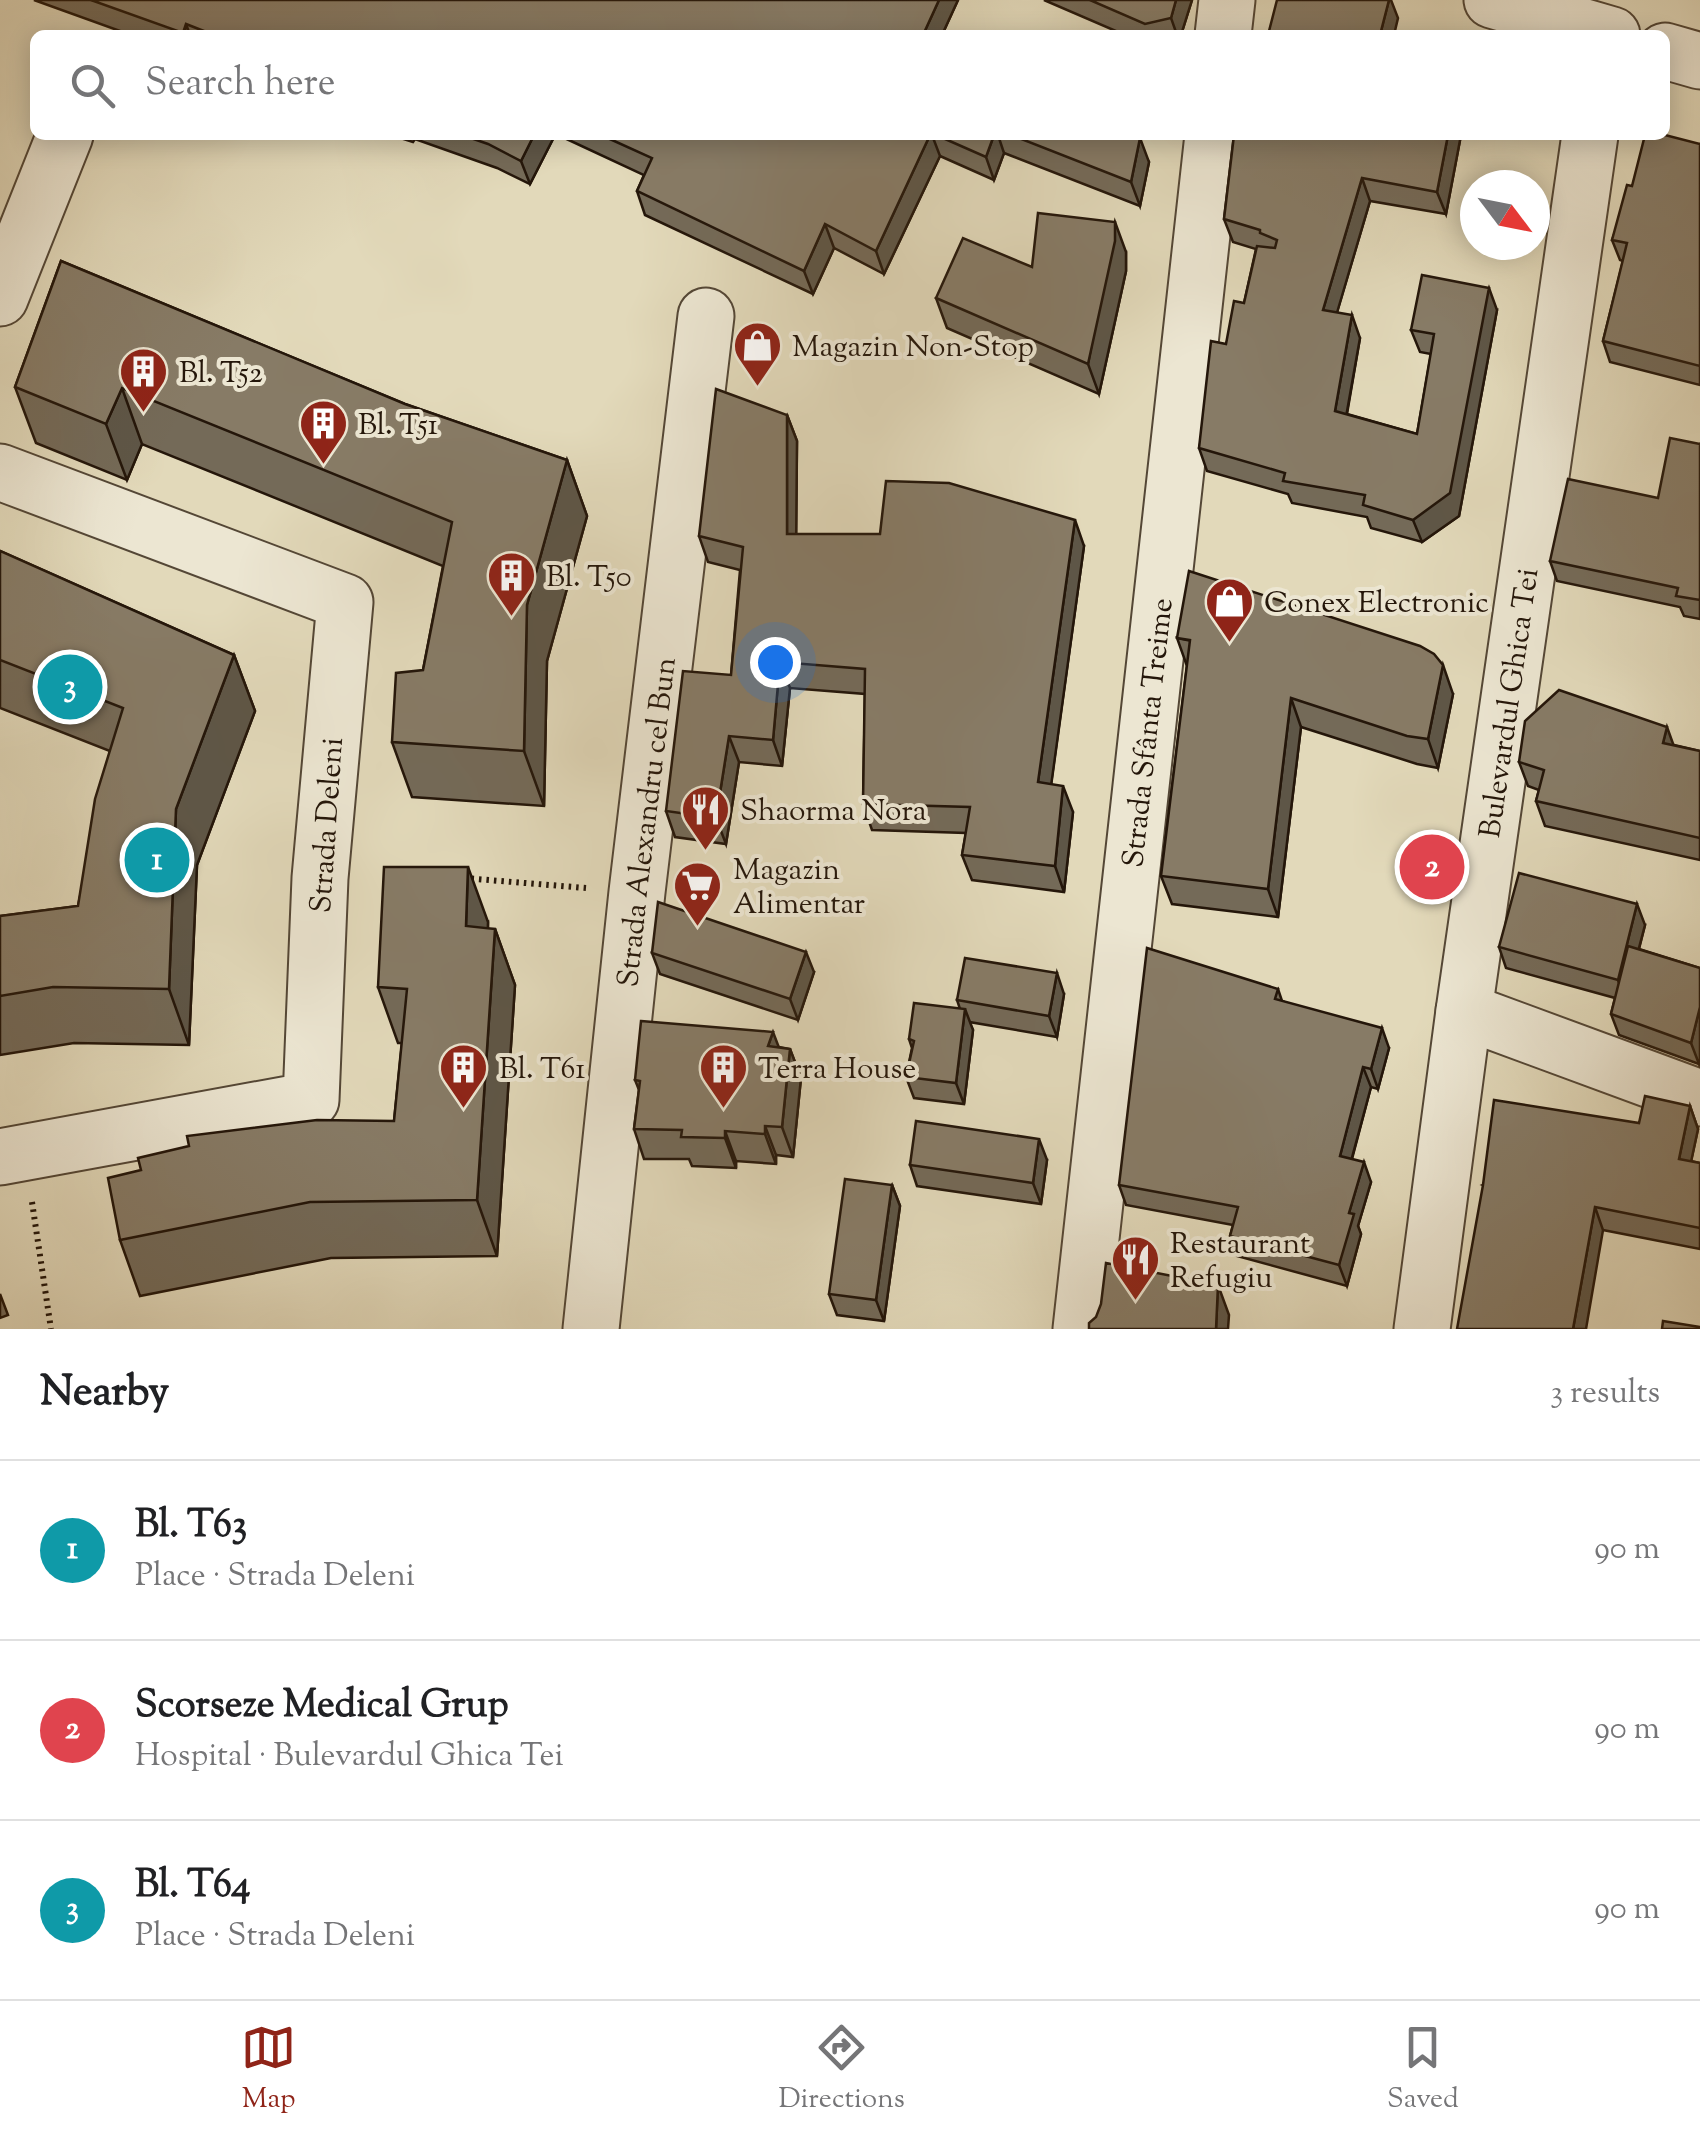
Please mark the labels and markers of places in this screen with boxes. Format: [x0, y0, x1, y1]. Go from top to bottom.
shop icon: Magazin Non-Stop [731, 320, 783, 388]
place label: Magazin Non-Stop [792, 327, 1034, 370]
building icon: Bl. T52 [118, 346, 170, 414]
place label: Bl. T52 [179, 353, 263, 396]
building icon: Bl. T51 [297, 398, 349, 466]
place label: Bl. T51 [358, 405, 438, 448]
building icon: Bl. T50 [485, 550, 537, 618]
place label: Bl. T50 [546, 557, 632, 600]
shop icon: Conex Electronic [1203, 576, 1255, 644]
place label: Conex Electronic [1264, 583, 1489, 626]
pin: 3 [38, 650, 102, 724]
restaurant icon: Shaorma Nora [679, 784, 731, 852]
place label: Shaorma Nora [740, 791, 927, 834]
pin: 1 [124, 822, 190, 898]
pin: 2 [1400, 830, 1464, 904]
place label: Magazin Alimentar [733, 850, 865, 927]
supermarket icon: Magazin Alimentar [672, 860, 724, 928]
building icon: Bl. T61 [438, 1042, 490, 1110]
building icon: Terra House [697, 1042, 749, 1110]
place label: Bl. T61 [499, 1049, 585, 1092]
place label: Terra House [758, 1049, 916, 1092]
place label: Restaurant Refugiu [1170, 1224, 1310, 1301]
restaurant icon: Restaurant Refugiu [1109, 1234, 1161, 1302]

